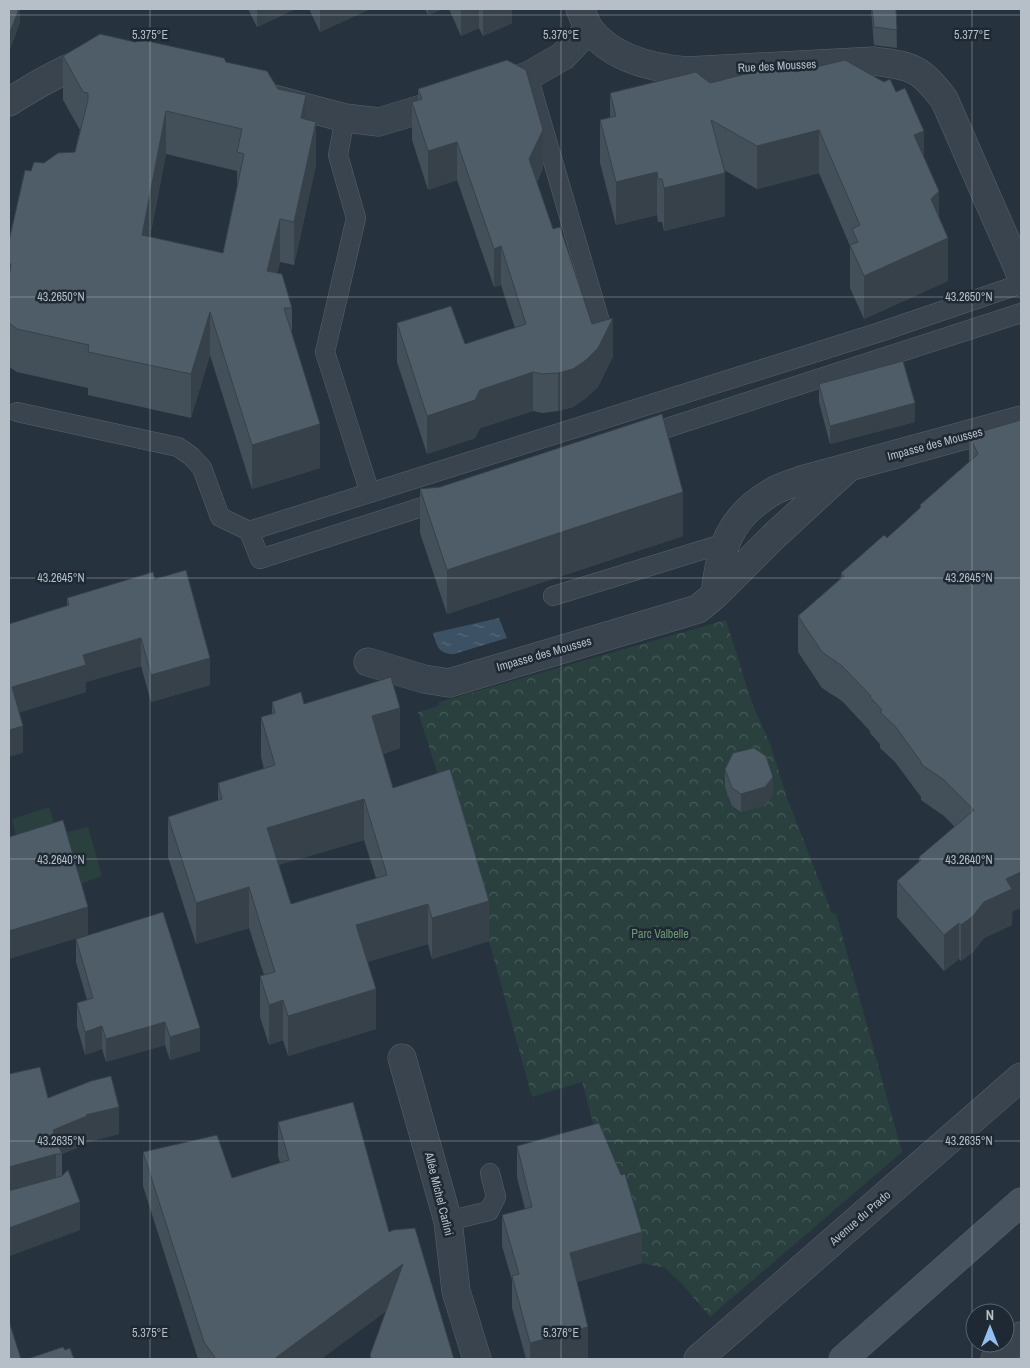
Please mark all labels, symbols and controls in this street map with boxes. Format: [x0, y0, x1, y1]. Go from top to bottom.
text: 5.375°E [132, 27, 168, 43]
text: 5.376°E [543, 27, 579, 43]
text: 5.377°E [954, 27, 990, 43]
street label: Rue des Mousses [737, 56, 817, 76]
text: 43.2650°N [37, 289, 85, 305]
text: 43.2650°N [945, 289, 993, 305]
street label: Impasse des Mousses [886, 424, 984, 464]
text: 43.2645°N [37, 570, 85, 586]
text: 43.2645°N [945, 570, 993, 586]
street label: Impasse des Mousses [495, 633, 593, 675]
text: 43.2640°N [37, 852, 85, 868]
text: 43.2640°N [945, 852, 993, 868]
park label: Parc Valbelle [631, 926, 689, 942]
text: 43.2635°N [37, 1133, 85, 1149]
text: 43.2635°N [945, 1133, 993, 1149]
street label: Allée Michel Carlini [421, 1150, 457, 1237]
street label: Avenue du Prado [825, 1187, 894, 1250]
north arrow [965, 1303, 1015, 1353]
text: N [986, 1306, 994, 1324]
text: 5.375°E [132, 1325, 168, 1341]
text: 5.376°E [543, 1325, 579, 1341]

